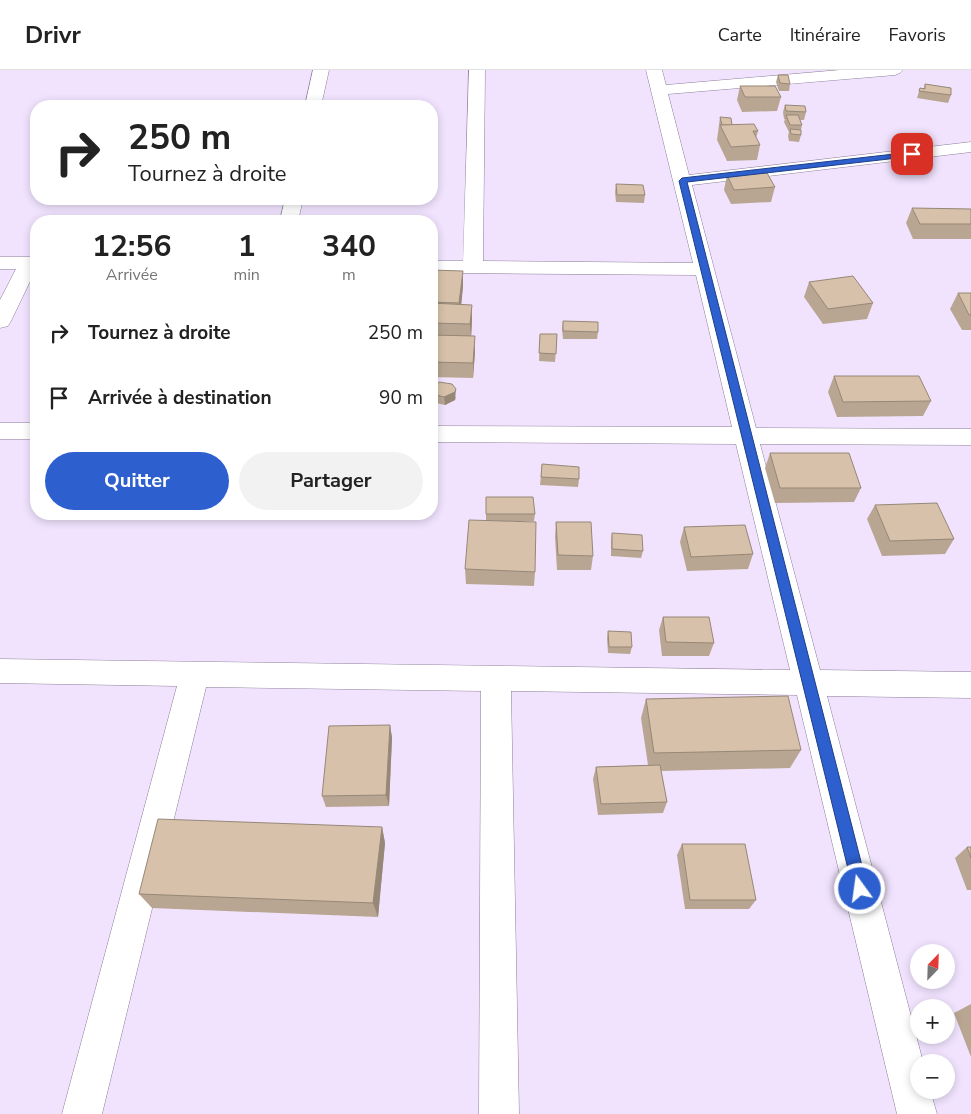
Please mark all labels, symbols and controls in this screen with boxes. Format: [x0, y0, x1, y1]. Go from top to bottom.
text: Drivr [25, 19, 81, 51]
text: Carte [718, 23, 762, 47]
text: Itinéraire [790, 23, 861, 47]
text: Favoris [889, 23, 946, 47]
text: 250 m [128, 114, 231, 161]
icon: right [45, 120, 110, 185]
pin [891, 133, 933, 175]
icon: arrive [898, 140, 926, 168]
text: Tournez à droite [128, 159, 287, 189]
text: 12:56 [92, 226, 171, 267]
text: 1 [238, 226, 256, 267]
text: 340 [322, 226, 376, 267]
text: Arrivée [106, 264, 158, 286]
text: min [233, 264, 260, 286]
text: m [342, 264, 356, 286]
icon: right [45, 319, 73, 347]
text: Tournez à droite [88, 320, 231, 346]
text: 250 m [368, 320, 423, 346]
icon: arrive [45, 384, 73, 412]
text: Arrivée à destination [88, 385, 272, 411]
text: 90 m [379, 385, 423, 411]
button: Quitter [45, 452, 229, 510]
button: Partager [239, 452, 423, 510]
position arrow [833, 862, 885, 914]
north arrow [910, 944, 955, 989]
map controls [910, 944, 955, 1099]
button: + [910, 999, 955, 1044]
button: − [910, 1054, 955, 1099]

